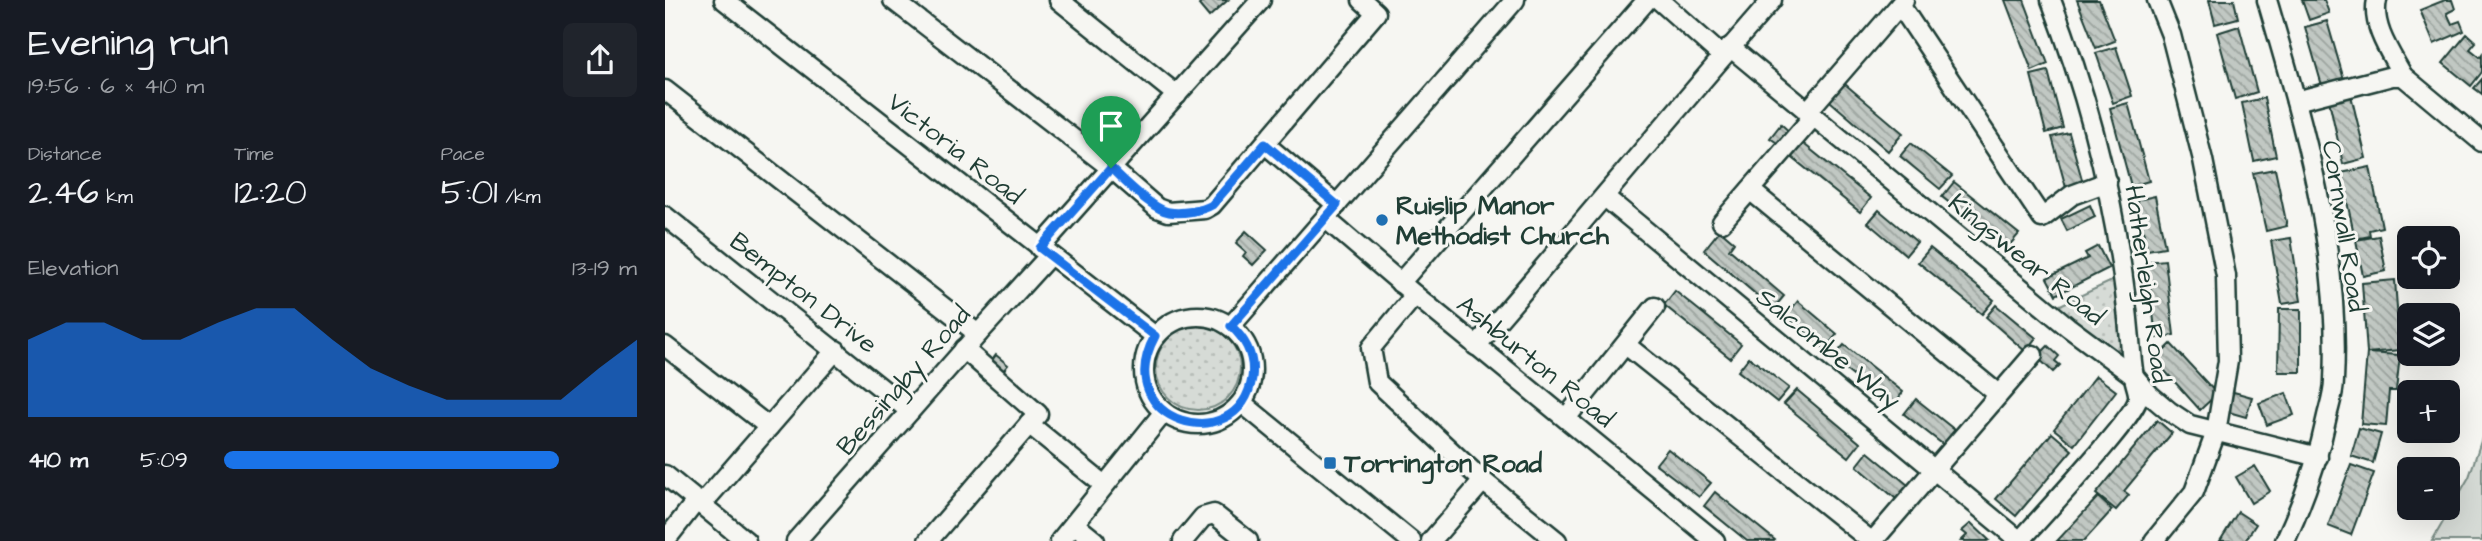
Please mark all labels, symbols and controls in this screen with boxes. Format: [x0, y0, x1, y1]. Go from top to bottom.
text: Evening run [28, 18, 229, 70]
button: share [563, 23, 637, 97]
text: 19:56 · 6 × 410 m [28, 70, 204, 102]
street label: Victoria Road [880, 84, 1031, 213]
pin [1081, 96, 1141, 168]
icon: arrive [1092, 107, 1130, 145]
street label: Cornwall Road [2313, 138, 2375, 314]
text: Distance [28, 141, 102, 168]
text: Time [234, 141, 274, 168]
text: Pace [441, 141, 485, 168]
text: 2.46 [28, 168, 99, 217]
text: 12:20 [234, 168, 307, 217]
text: 5:01 [441, 168, 498, 217]
street label: Hatherleigh Road [2113, 183, 2179, 386]
text: km [99, 184, 133, 211]
text: /km [498, 184, 541, 211]
street label: Kingswear Road [1939, 185, 2112, 336]
place label: Ruislip Manor Methodist Church [1396, 188, 1610, 254]
marker: Ruislip Manor Methodist Church [1374, 212, 1390, 228]
street label: Bempton Drive [722, 224, 885, 362]
map controls [2397, 226, 2460, 520]
button: locate [2397, 226, 2460, 289]
text: Elevation [28, 252, 119, 284]
text: 13–19 m [572, 252, 637, 284]
street label: Salcombe Way [1747, 279, 1908, 420]
street label: Ashburton Road [1449, 287, 1622, 436]
street label: Bessingby Road [829, 298, 981, 465]
button: layers [2397, 303, 2460, 366]
button: + [2397, 380, 2460, 443]
text: 410 m [28, 444, 88, 476]
text: 5:09 [140, 444, 188, 476]
place label: Torrington Road [1343, 446, 1543, 485]
marker: Torrington Road [1322, 455, 1338, 471]
button: − [2397, 457, 2460, 520]

